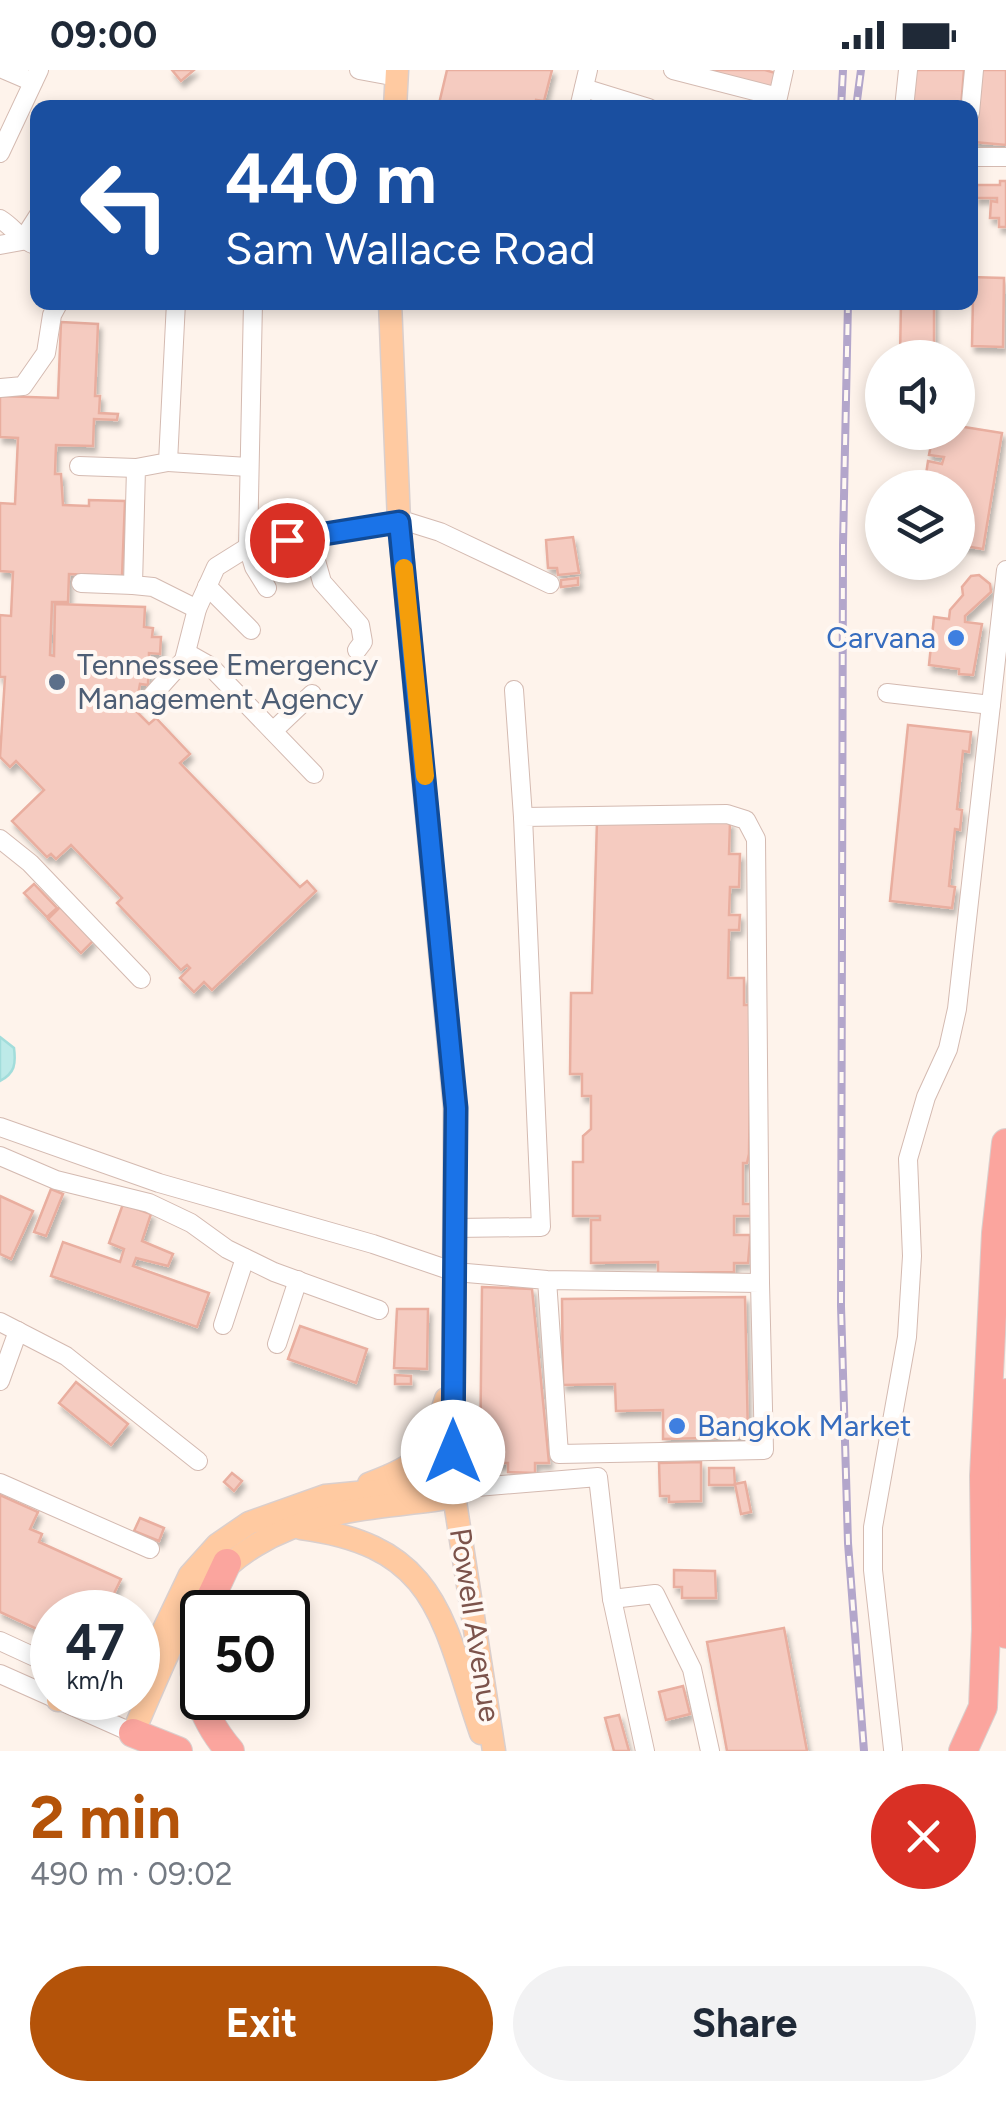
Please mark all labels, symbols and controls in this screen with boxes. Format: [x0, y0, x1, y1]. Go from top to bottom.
text: 09:00 [50, 12, 157, 58]
text: 440 m [225, 136, 437, 221]
icon: left [60, 140, 190, 270]
text: Sam Wallace Road [225, 221, 596, 275]
map controls [865, 340, 975, 580]
button: sound [865, 340, 975, 450]
button: layers [865, 470, 975, 580]
pin [245, 498, 330, 583]
icon: arrive [260, 513, 315, 568]
place label: Carvana [826, 619, 936, 656]
marker: Carvana [945, 627, 967, 649]
place label: Tennessee Emergency Management Agency [77, 646, 378, 717]
marker: Tennessee Emergency Management Agency [46, 671, 68, 693]
position arrow [401, 1400, 505, 1504]
place label: Bangkok Market [697, 1407, 911, 1444]
marker: Bangkok Market [666, 1415, 688, 1437]
street label: Powell Avenue [442, 1525, 509, 1724]
speed limit sign: 50 [180, 1590, 310, 1720]
text: 47 [65, 1612, 125, 1673]
text: km/h [66, 1665, 124, 1695]
text: 2 min [30, 1781, 181, 1853]
button: close [871, 1784, 976, 1889]
text: 490 m · 09:02 [30, 1855, 233, 1893]
button: Exit [30, 1966, 493, 2081]
button: Share [513, 1966, 976, 2081]

